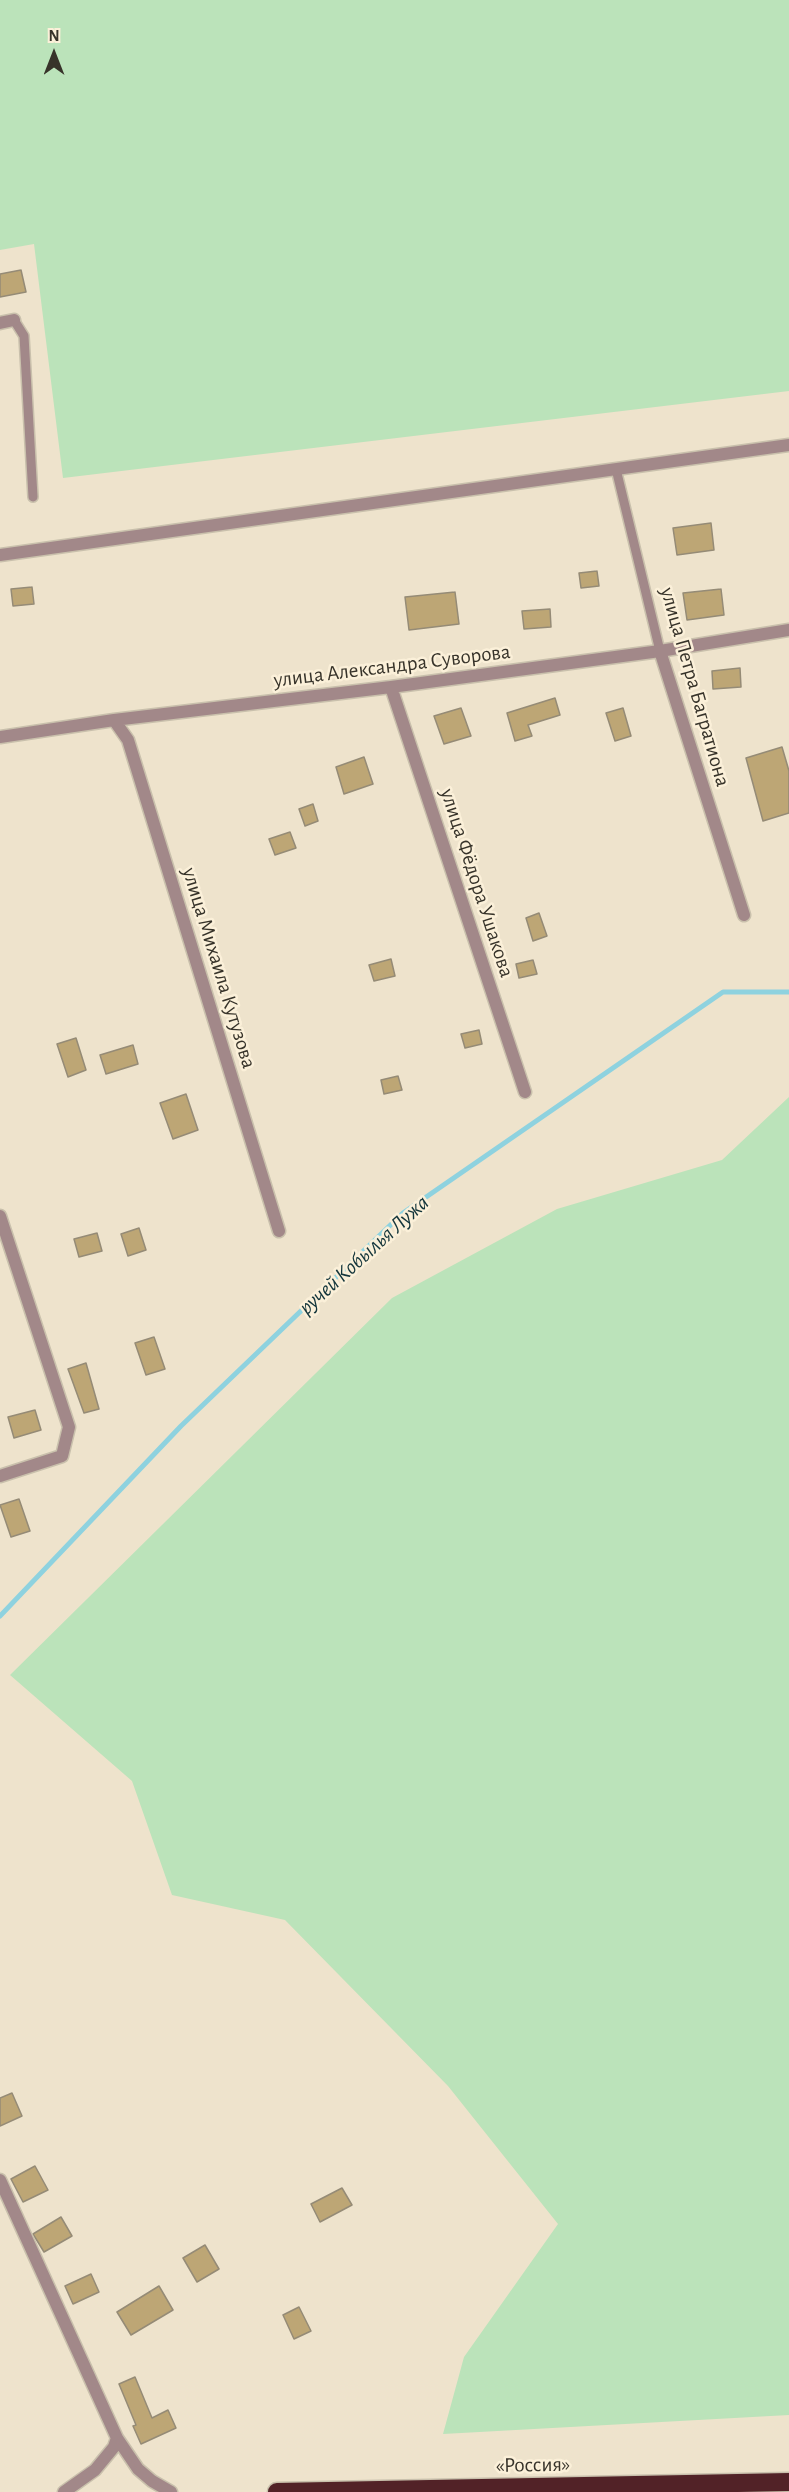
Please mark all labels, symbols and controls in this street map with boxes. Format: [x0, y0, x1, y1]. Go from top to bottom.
north arrow [24, 24, 84, 84]
text: N [48, 28, 60, 44]
street label: улица Петра Багратиона [655, 585, 735, 789]
street label: улица Александра Суворова [272, 639, 512, 693]
street label: улица Фёдора Ушакова [435, 785, 519, 981]
street label: улица Михаила Кутузова [176, 865, 262, 1071]
water label: ручей Кобылья Лужа [293, 1190, 435, 1320]
street label: «Россия» [495, 2452, 571, 2478]

